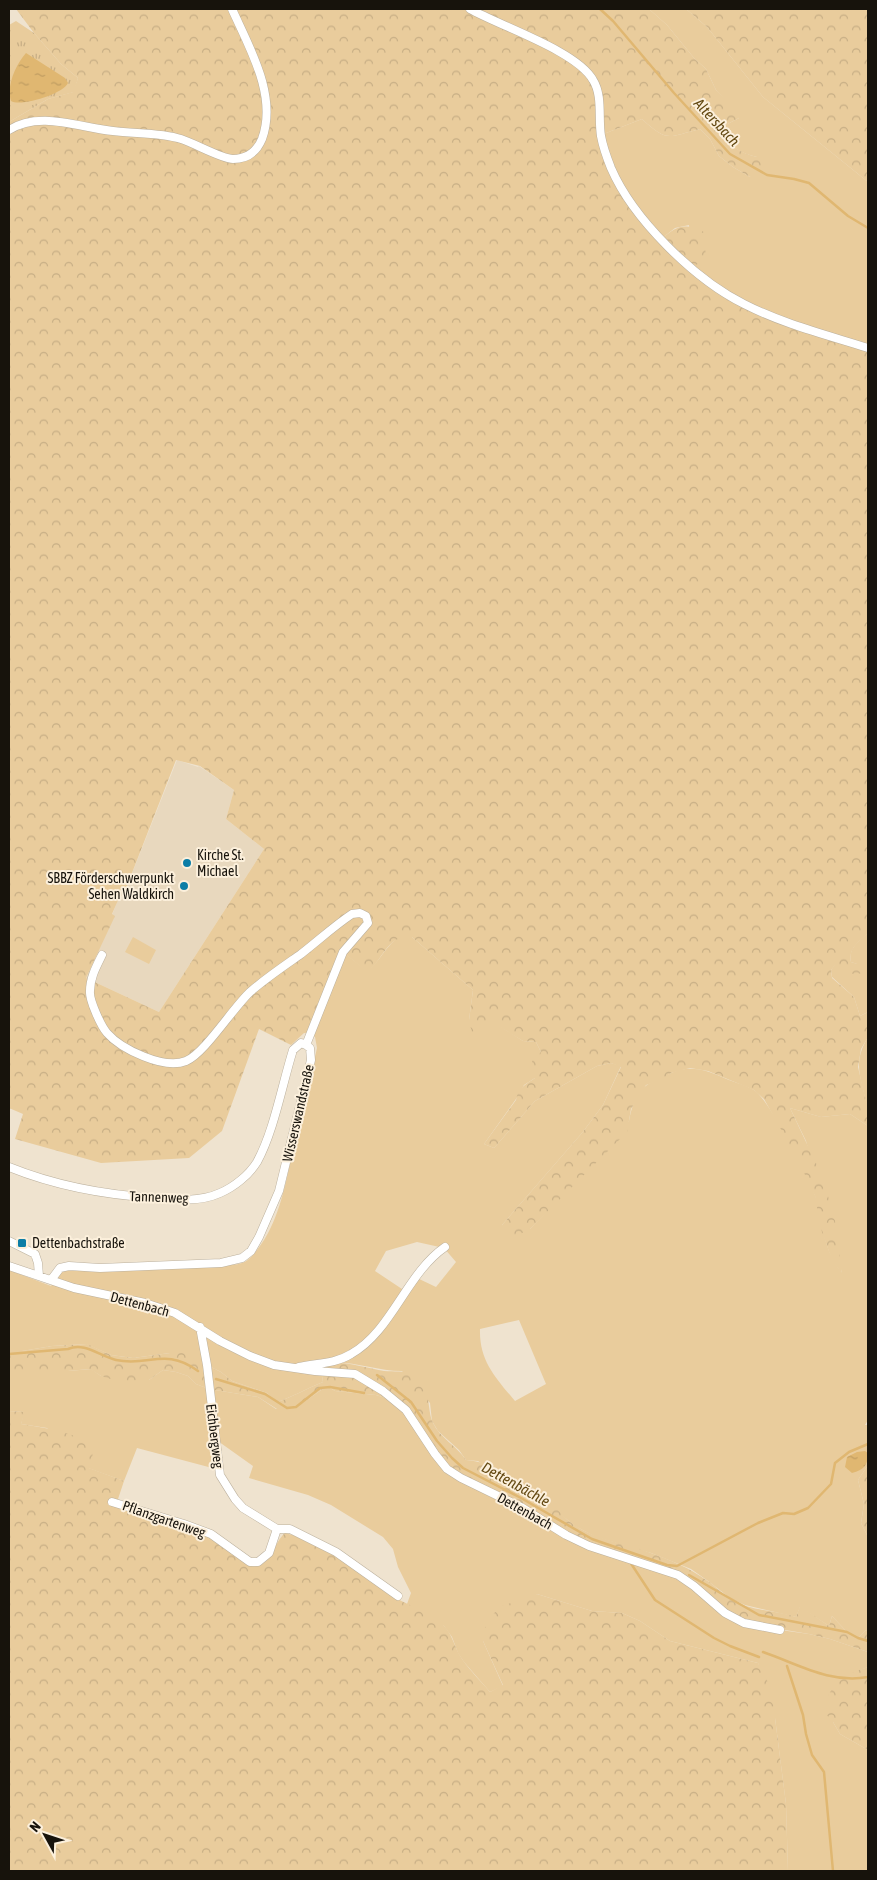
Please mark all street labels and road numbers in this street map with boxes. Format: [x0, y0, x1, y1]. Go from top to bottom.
street label: Wisserswandstraße [279, 1063, 317, 1163]
street label: Tannenweg [129, 1188, 189, 1206]
street label: Dettenbach [109, 1288, 171, 1320]
street label: Eichbergweg [203, 1403, 227, 1469]
street label: Dettenbach [495, 1489, 555, 1533]
street label: Pflanzgartenweg [120, 1497, 208, 1541]

